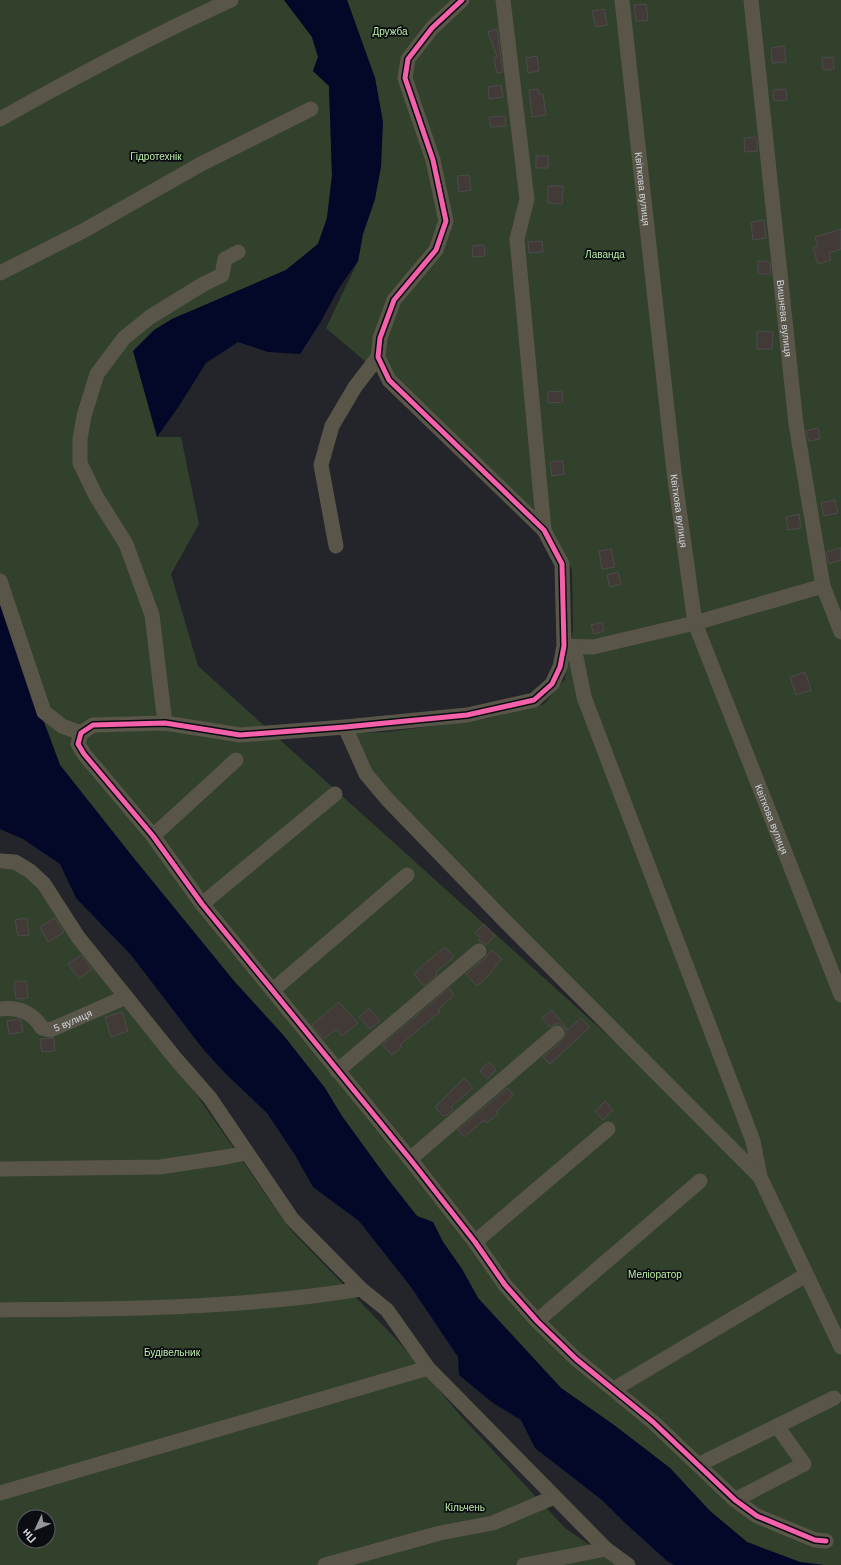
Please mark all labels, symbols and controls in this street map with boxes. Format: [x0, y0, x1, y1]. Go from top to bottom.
park label: Дружба [372, 26, 408, 37]
park label: Гідротехнік [130, 151, 182, 162]
street label: Квіткова вулиця [633, 151, 652, 226]
park label: Лаванда [585, 249, 625, 260]
street label: Вишнева вулиця [775, 279, 794, 357]
street label: Квіткова вулиця [669, 473, 690, 548]
street label: Квіткова вулиця [753, 783, 791, 856]
street label: 5 вулиця [52, 1007, 94, 1033]
park label: Меліоратор [628, 1269, 682, 1280]
park label: Будівельник [144, 1347, 201, 1358]
park label: Кільчень [445, 1502, 485, 1513]
north arrow [16, 1509, 56, 1549]
text: Пн [19, 1527, 38, 1545]

